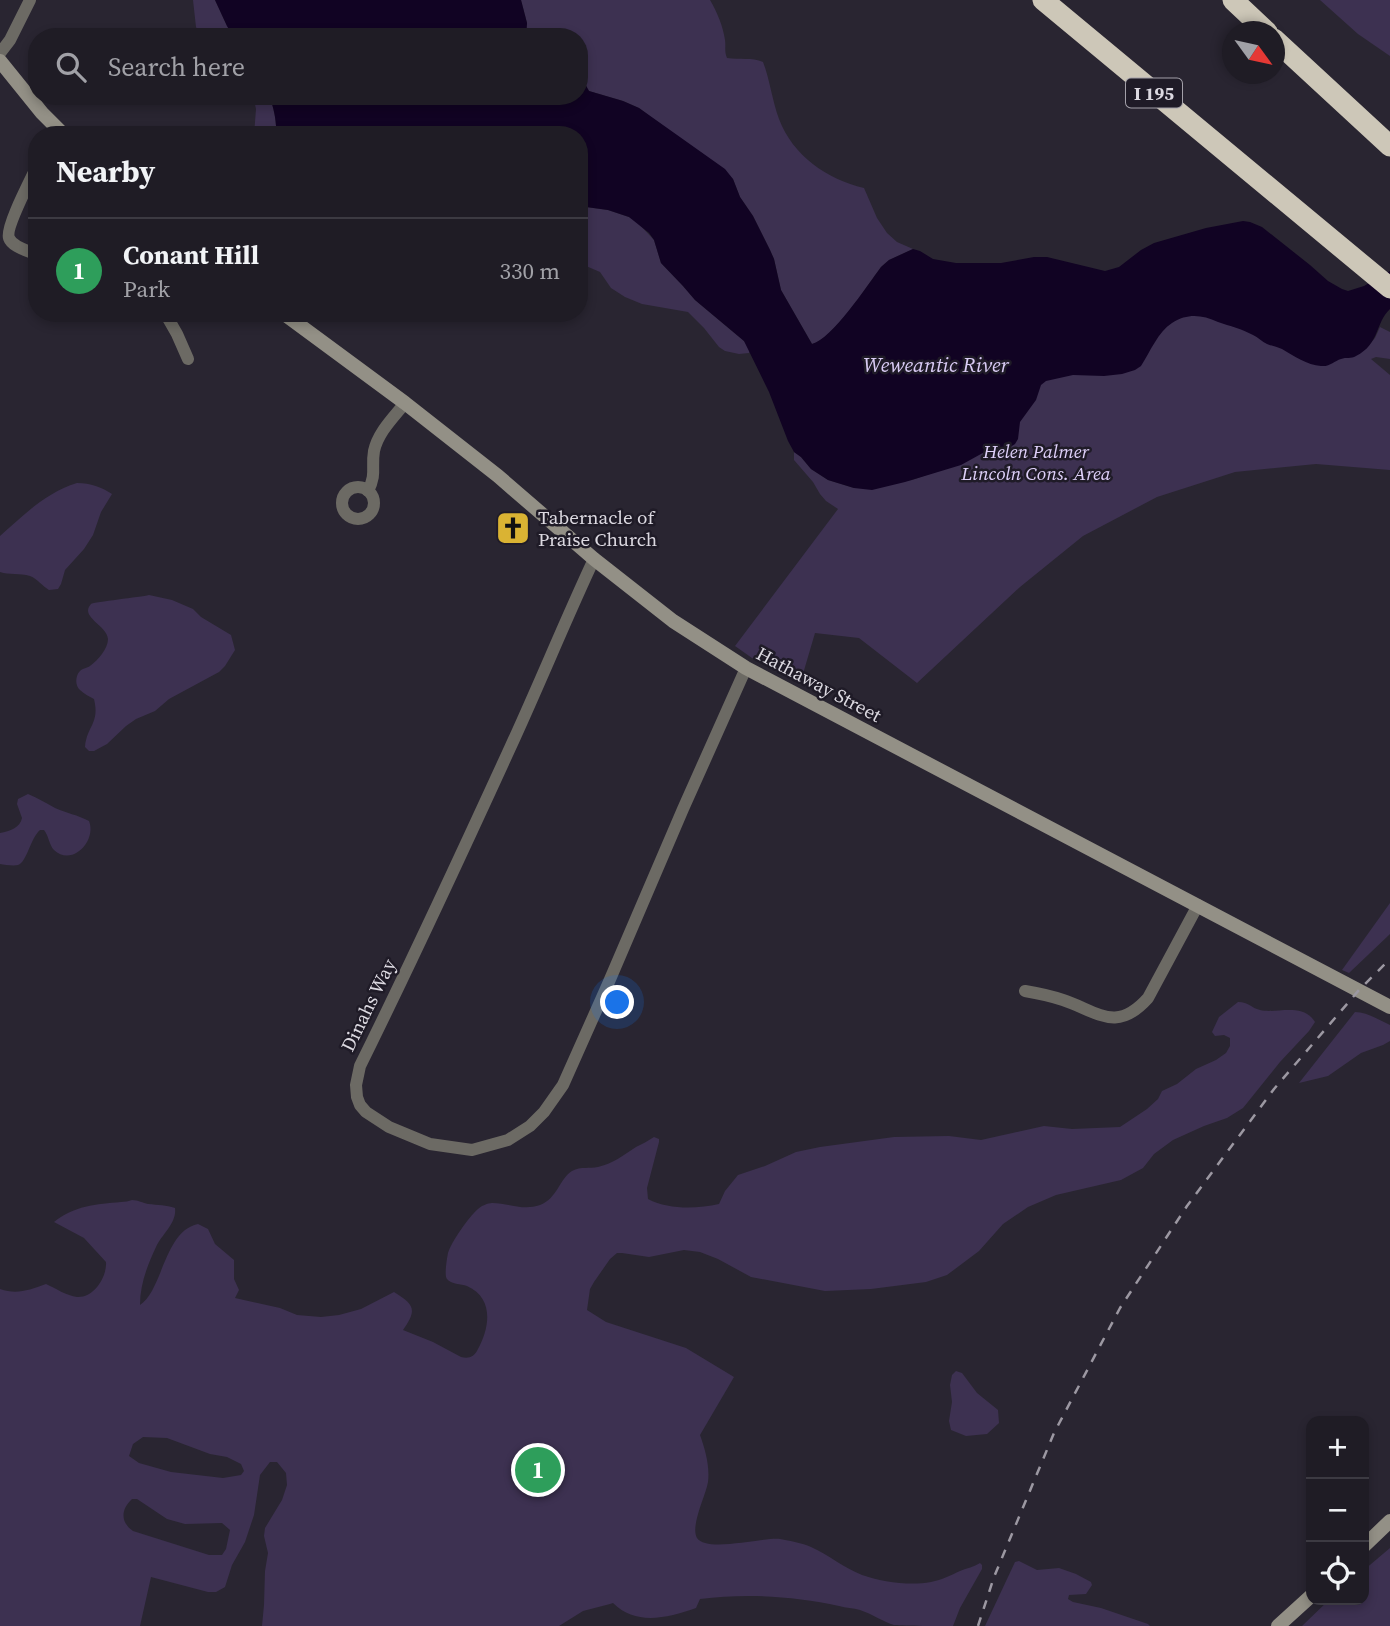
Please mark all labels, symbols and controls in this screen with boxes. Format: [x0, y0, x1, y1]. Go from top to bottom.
north arrow [1222, 21, 1285, 84]
search box [28, 28, 588, 105]
icon: search [52, 48, 90, 86]
text: Search here [108, 49, 245, 85]
road number: I 195 [1126, 78, 1182, 108]
text: Nearby [56, 151, 155, 192]
text: Conant Hill [123, 237, 259, 273]
text: 1 [73, 255, 85, 287]
text: 330 m [499, 255, 560, 287]
text: Park [123, 273, 170, 305]
water label: Weweantic River [863, 350, 1010, 379]
park label: Helen Palmer Lincoln Cons. Area [960, 438, 1111, 486]
place label: Tabernacle of Praise Church [538, 504, 657, 552]
church icon: Tabernacle of Praise Church [494, 509, 532, 547]
street label: Hathaway Street [752, 640, 887, 728]
street label: Dinahs Way [334, 954, 402, 1056]
your location [600, 985, 634, 1019]
map controls [1306, 1416, 1369, 1605]
button: + [1306, 1416, 1369, 1479]
pin: 1 [515, 1444, 561, 1496]
button: − [1306, 1479, 1369, 1542]
button: locate [1306, 1542, 1369, 1605]

